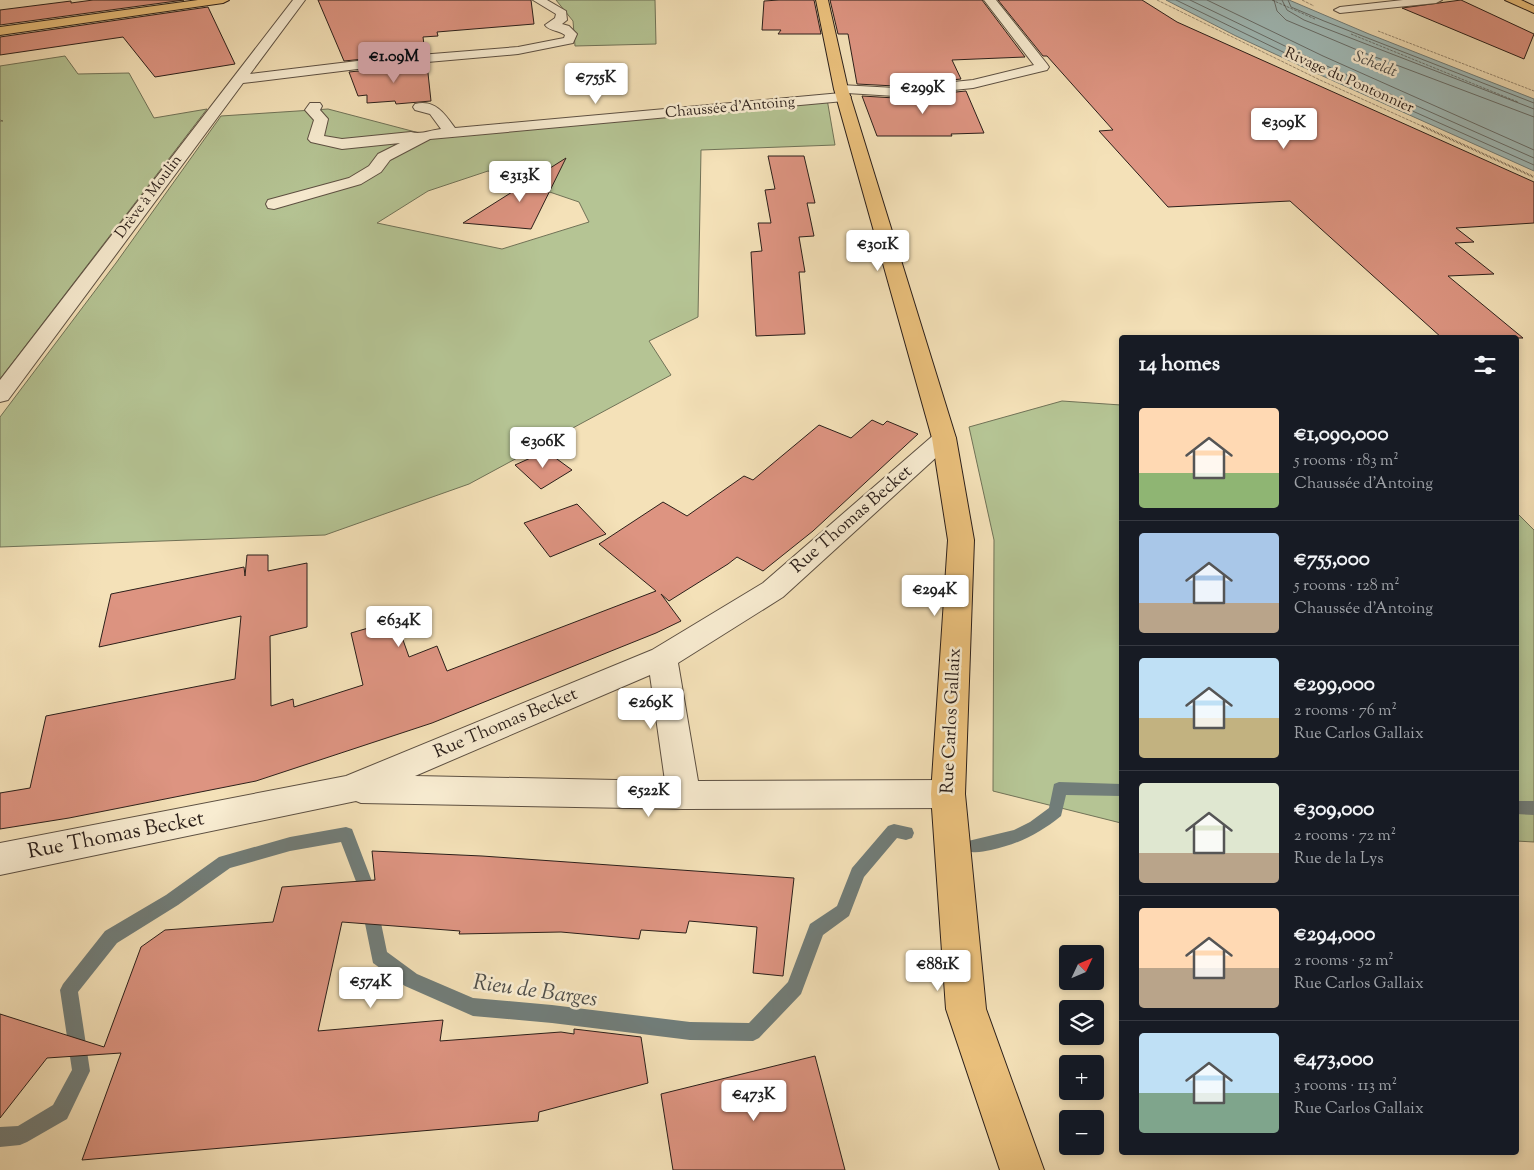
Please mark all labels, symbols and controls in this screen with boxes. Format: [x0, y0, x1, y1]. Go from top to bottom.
pin: €1.09M [353, 42, 435, 84]
street label: Rivage du Pontonnier [1281, 43, 1417, 119]
text: €1.09M [369, 46, 419, 69]
water label: Scheldt [1350, 46, 1400, 84]
pin: €755K [561, 62, 631, 105]
text: €755K [576, 67, 616, 90]
pin: €299K [888, 72, 958, 115]
text: €299K [901, 77, 945, 100]
street label: Chaussée d'Antoing [664, 92, 796, 124]
pin: €309K [1249, 108, 1319, 150]
text: €309K [1262, 112, 1306, 135]
street label: Drève à Moulin [111, 151, 187, 243]
pin: €313K [485, 160, 555, 203]
text: €313K [500, 165, 540, 188]
pin: €301K [843, 230, 913, 272]
text: €301K [857, 234, 899, 257]
text: 14 homes [1139, 350, 1220, 380]
icon: filters [1471, 351, 1499, 379]
text: €1,090,000 [1294, 420, 1389, 450]
pin: €306K [508, 426, 578, 469]
icon: home [1179, 428, 1239, 488]
text: €306K [521, 431, 565, 454]
text: 5 rooms · 183 m² [1294, 450, 1399, 473]
street label: Rue Thomas Becket [785, 460, 919, 580]
text: Chaussée d'Antoing [1294, 473, 1433, 496]
text: €755,000 [1294, 545, 1370, 575]
icon: home [1179, 553, 1239, 613]
pin: €294K [900, 574, 970, 617]
text: 5 rooms · 128 m² [1294, 575, 1400, 598]
text: €294K [913, 579, 957, 602]
text: Chaussée d'Antoing [1294, 598, 1433, 621]
pin: €634K [364, 606, 434, 648]
text: €634K [377, 610, 421, 633]
street label: Rue Carlos Gallaix [935, 647, 969, 795]
text: €299,000 [1294, 670, 1375, 700]
icon: home [1179, 678, 1239, 738]
street label: Rue Thomas Becket [430, 682, 582, 766]
pin: €269K [616, 688, 686, 730]
text: €269K [629, 692, 673, 715]
text: 2 rooms · 76 m² [1294, 700, 1397, 723]
text: Rue Carlos Gallaix [1294, 723, 1424, 746]
pin: €522K [614, 776, 684, 818]
text: €522K [628, 780, 670, 803]
text: €309,000 [1294, 795, 1374, 825]
icon: home [1179, 803, 1239, 863]
street label: Rue Thomas Becket [25, 804, 207, 868]
text: 2 rooms · 72 m² [1294, 825, 1396, 848]
text: Rue de la Lys [1294, 848, 1384, 871]
text: €294,000 [1294, 920, 1375, 950]
icon: home [1179, 928, 1239, 988]
north arrow [1059, 945, 1104, 990]
map controls [1059, 945, 1104, 1155]
pin: €881K [903, 950, 973, 992]
text: 2 rooms · 52 m² [1294, 950, 1394, 973]
text: €881K [917, 954, 959, 977]
pin: €574K [336, 966, 406, 1009]
water label: Rieu de Barges [471, 967, 599, 1017]
text: €574K [350, 971, 392, 994]
text: Rue Carlos Gallaix [1294, 973, 1424, 996]
button: layers [1059, 1000, 1104, 1045]
text: €473,000 [1294, 1045, 1374, 1075]
icon: home [1179, 1053, 1239, 1113]
button: + [1059, 1055, 1104, 1100]
text: 3 rooms · 113 m² [1294, 1075, 1397, 1098]
pin: €473K [719, 1080, 789, 1122]
text: €473K [732, 1084, 776, 1107]
text: Rue Carlos Gallaix [1294, 1098, 1424, 1121]
button: − [1059, 1110, 1104, 1155]

